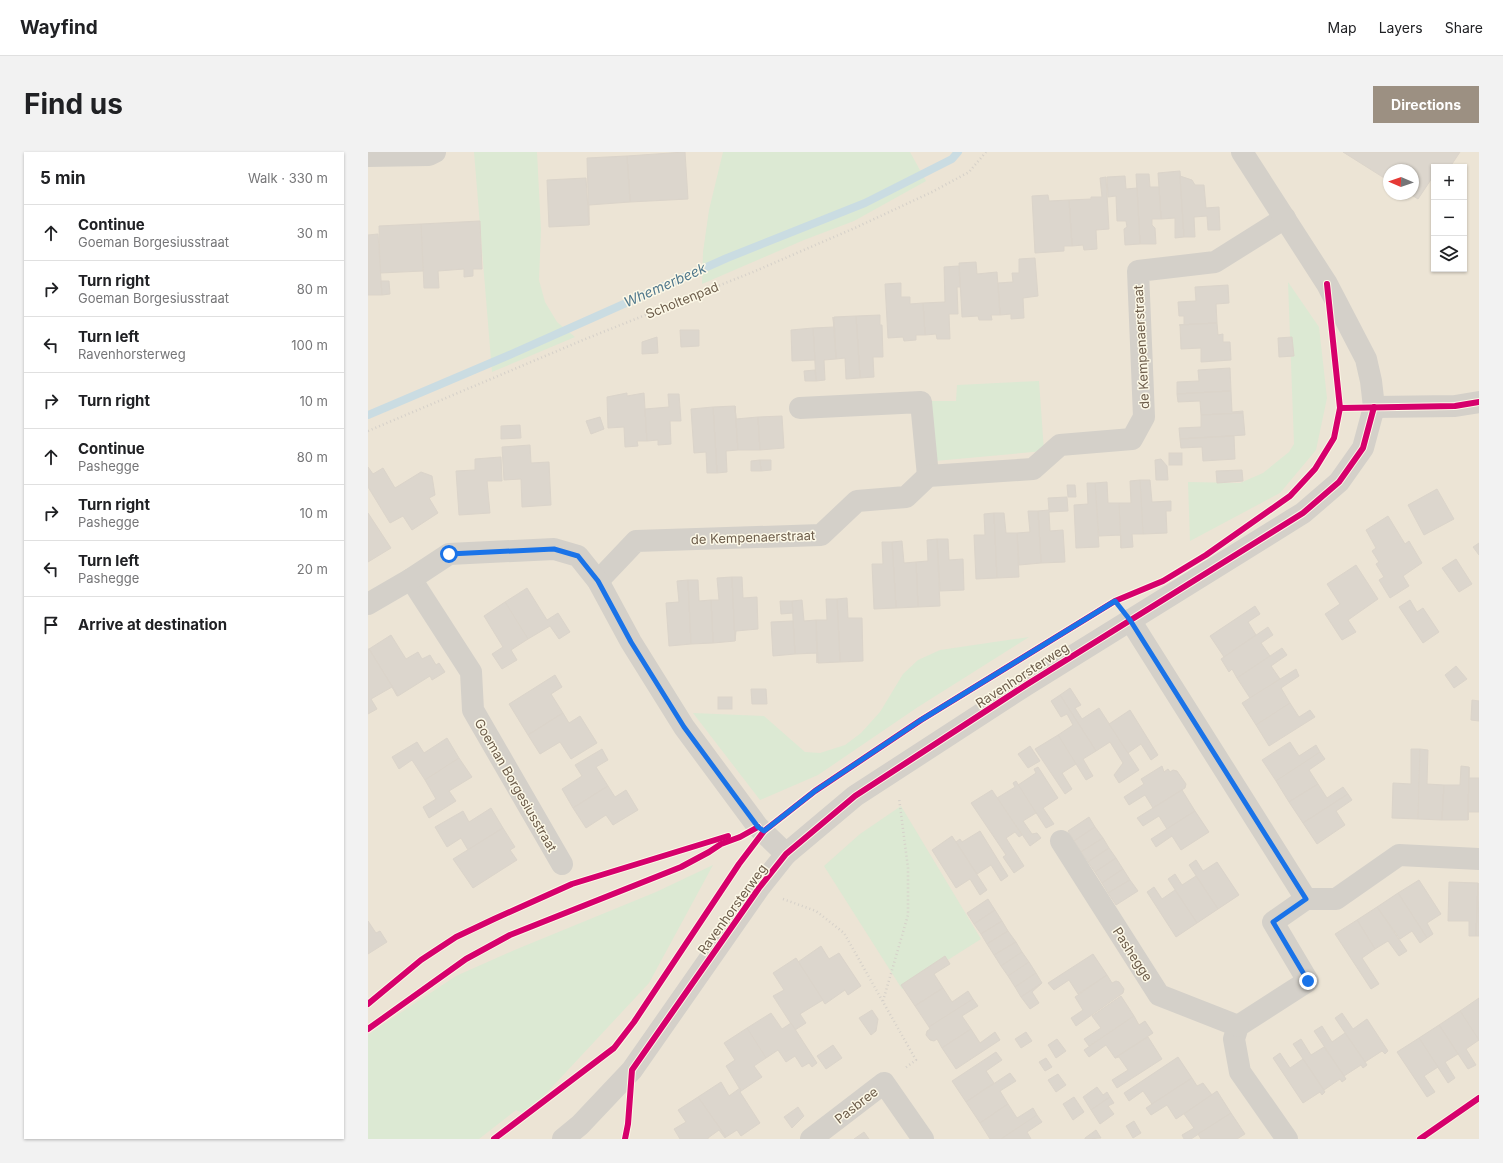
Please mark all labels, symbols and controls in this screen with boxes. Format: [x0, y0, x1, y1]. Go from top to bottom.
text: Wayfind [20, 16, 98, 39]
text: Map [1328, 19, 1357, 36]
text: Layers [1379, 19, 1423, 36]
text: Share [1445, 19, 1483, 36]
button: Directions [1373, 86, 1479, 123]
text: Find us [24, 87, 123, 121]
north arrow [1383, 164, 1419, 200]
map controls [1431, 164, 1467, 272]
button: + [1431, 164, 1467, 200]
text: 5 min [40, 168, 86, 188]
text: Walk · 330 m [248, 170, 328, 186]
button: − [1431, 200, 1467, 236]
text: Continue [78, 215, 145, 234]
icon: ahead [40, 222, 62, 244]
text: 30 m [297, 225, 328, 241]
text: Goeman Borgesiusstraat [78, 234, 229, 250]
button: layers [1431, 236, 1467, 272]
water label: Whemerbeek [621, 259, 709, 310]
text: Turn right [78, 271, 150, 290]
icon: right [40, 278, 62, 300]
street label: Scholtenpad [643, 278, 721, 322]
text: 80 m [297, 281, 328, 297]
street label: de Kempenaerstraat [1130, 285, 1152, 409]
text: Goeman Borgesiusstraat [78, 290, 229, 306]
text: Turn left [78, 327, 139, 346]
icon: left [40, 334, 62, 356]
text: 100 m [291, 337, 328, 353]
text: Ravenhorsterweg [78, 346, 186, 362]
icon: right [40, 390, 62, 412]
text: Turn right [78, 391, 150, 410]
text: 10 m [299, 393, 328, 409]
text: Continue [78, 439, 145, 458]
icon: ahead [40, 446, 62, 468]
text: 80 m [297, 449, 328, 465]
text: Pashegge [78, 458, 139, 474]
text: Turn right [78, 495, 150, 514]
icon: right [40, 502, 62, 524]
text: 10 m [299, 505, 328, 521]
text: Pashegge [78, 514, 139, 530]
street label: de Kempenaerstraat [691, 527, 815, 547]
route start [440, 545, 458, 563]
text: Turn left [78, 551, 139, 570]
icon: left [40, 558, 62, 580]
text: 20 m [297, 561, 328, 577]
text: Pashegge [78, 570, 139, 586]
icon: arrive [40, 614, 62, 636]
text: Arrive at destination [78, 615, 227, 634]
street label: Ravenhorsterweg [973, 639, 1071, 711]
street label: Goeman Borgesiusstraat [471, 716, 561, 854]
street label: Ravenhorsterweg [694, 861, 770, 957]
street label: Pashegge [1110, 924, 1156, 984]
route end [1299, 972, 1317, 990]
street label: Pasbree [831, 1083, 881, 1127]

